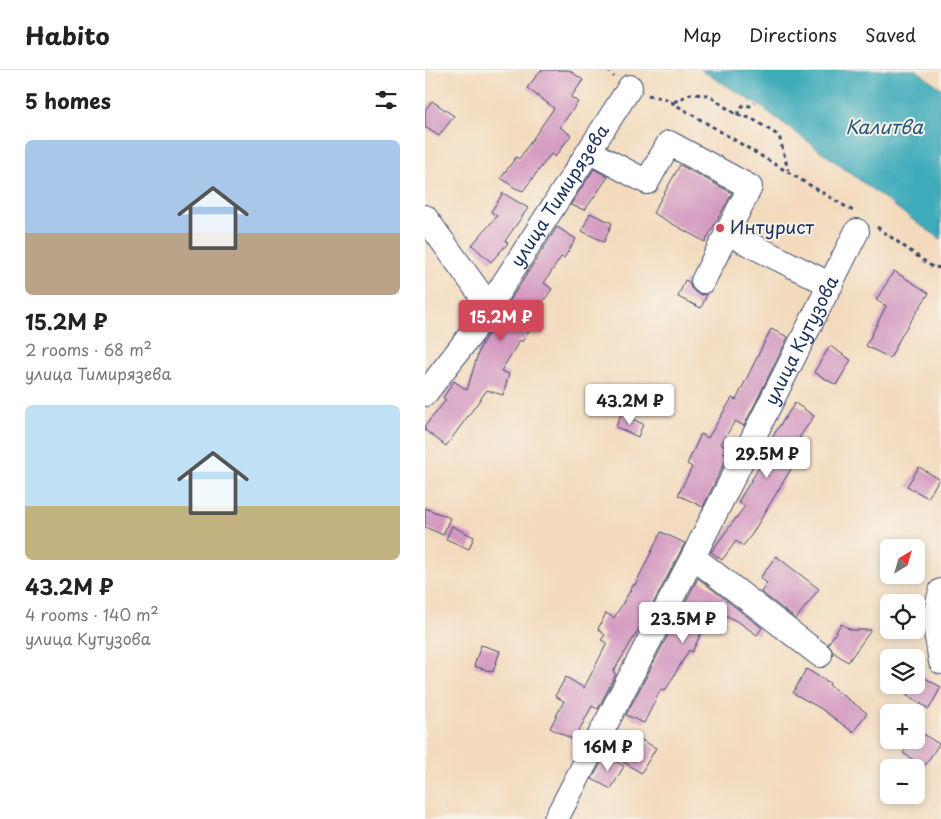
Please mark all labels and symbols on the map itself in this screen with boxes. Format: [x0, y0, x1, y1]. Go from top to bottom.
water label: Калитва [845, 112, 924, 140]
street label: улица Тимирязева [503, 118, 615, 272]
place label: Интурист [730, 213, 815, 240]
marker: Интурист [714, 222, 726, 234]
street label: улица Кутузова [757, 270, 845, 409]
pin: 15.2M ₽ [455, 300, 547, 342]
pin: 43.2M ₽ [584, 384, 676, 426]
pin: 29.5M ₽ [721, 436, 813, 479]
north arrow [880, 539, 925, 584]
pin: 23.5M ₽ [637, 602, 729, 644]
pin: 16M ₽ [573, 730, 643, 772]

